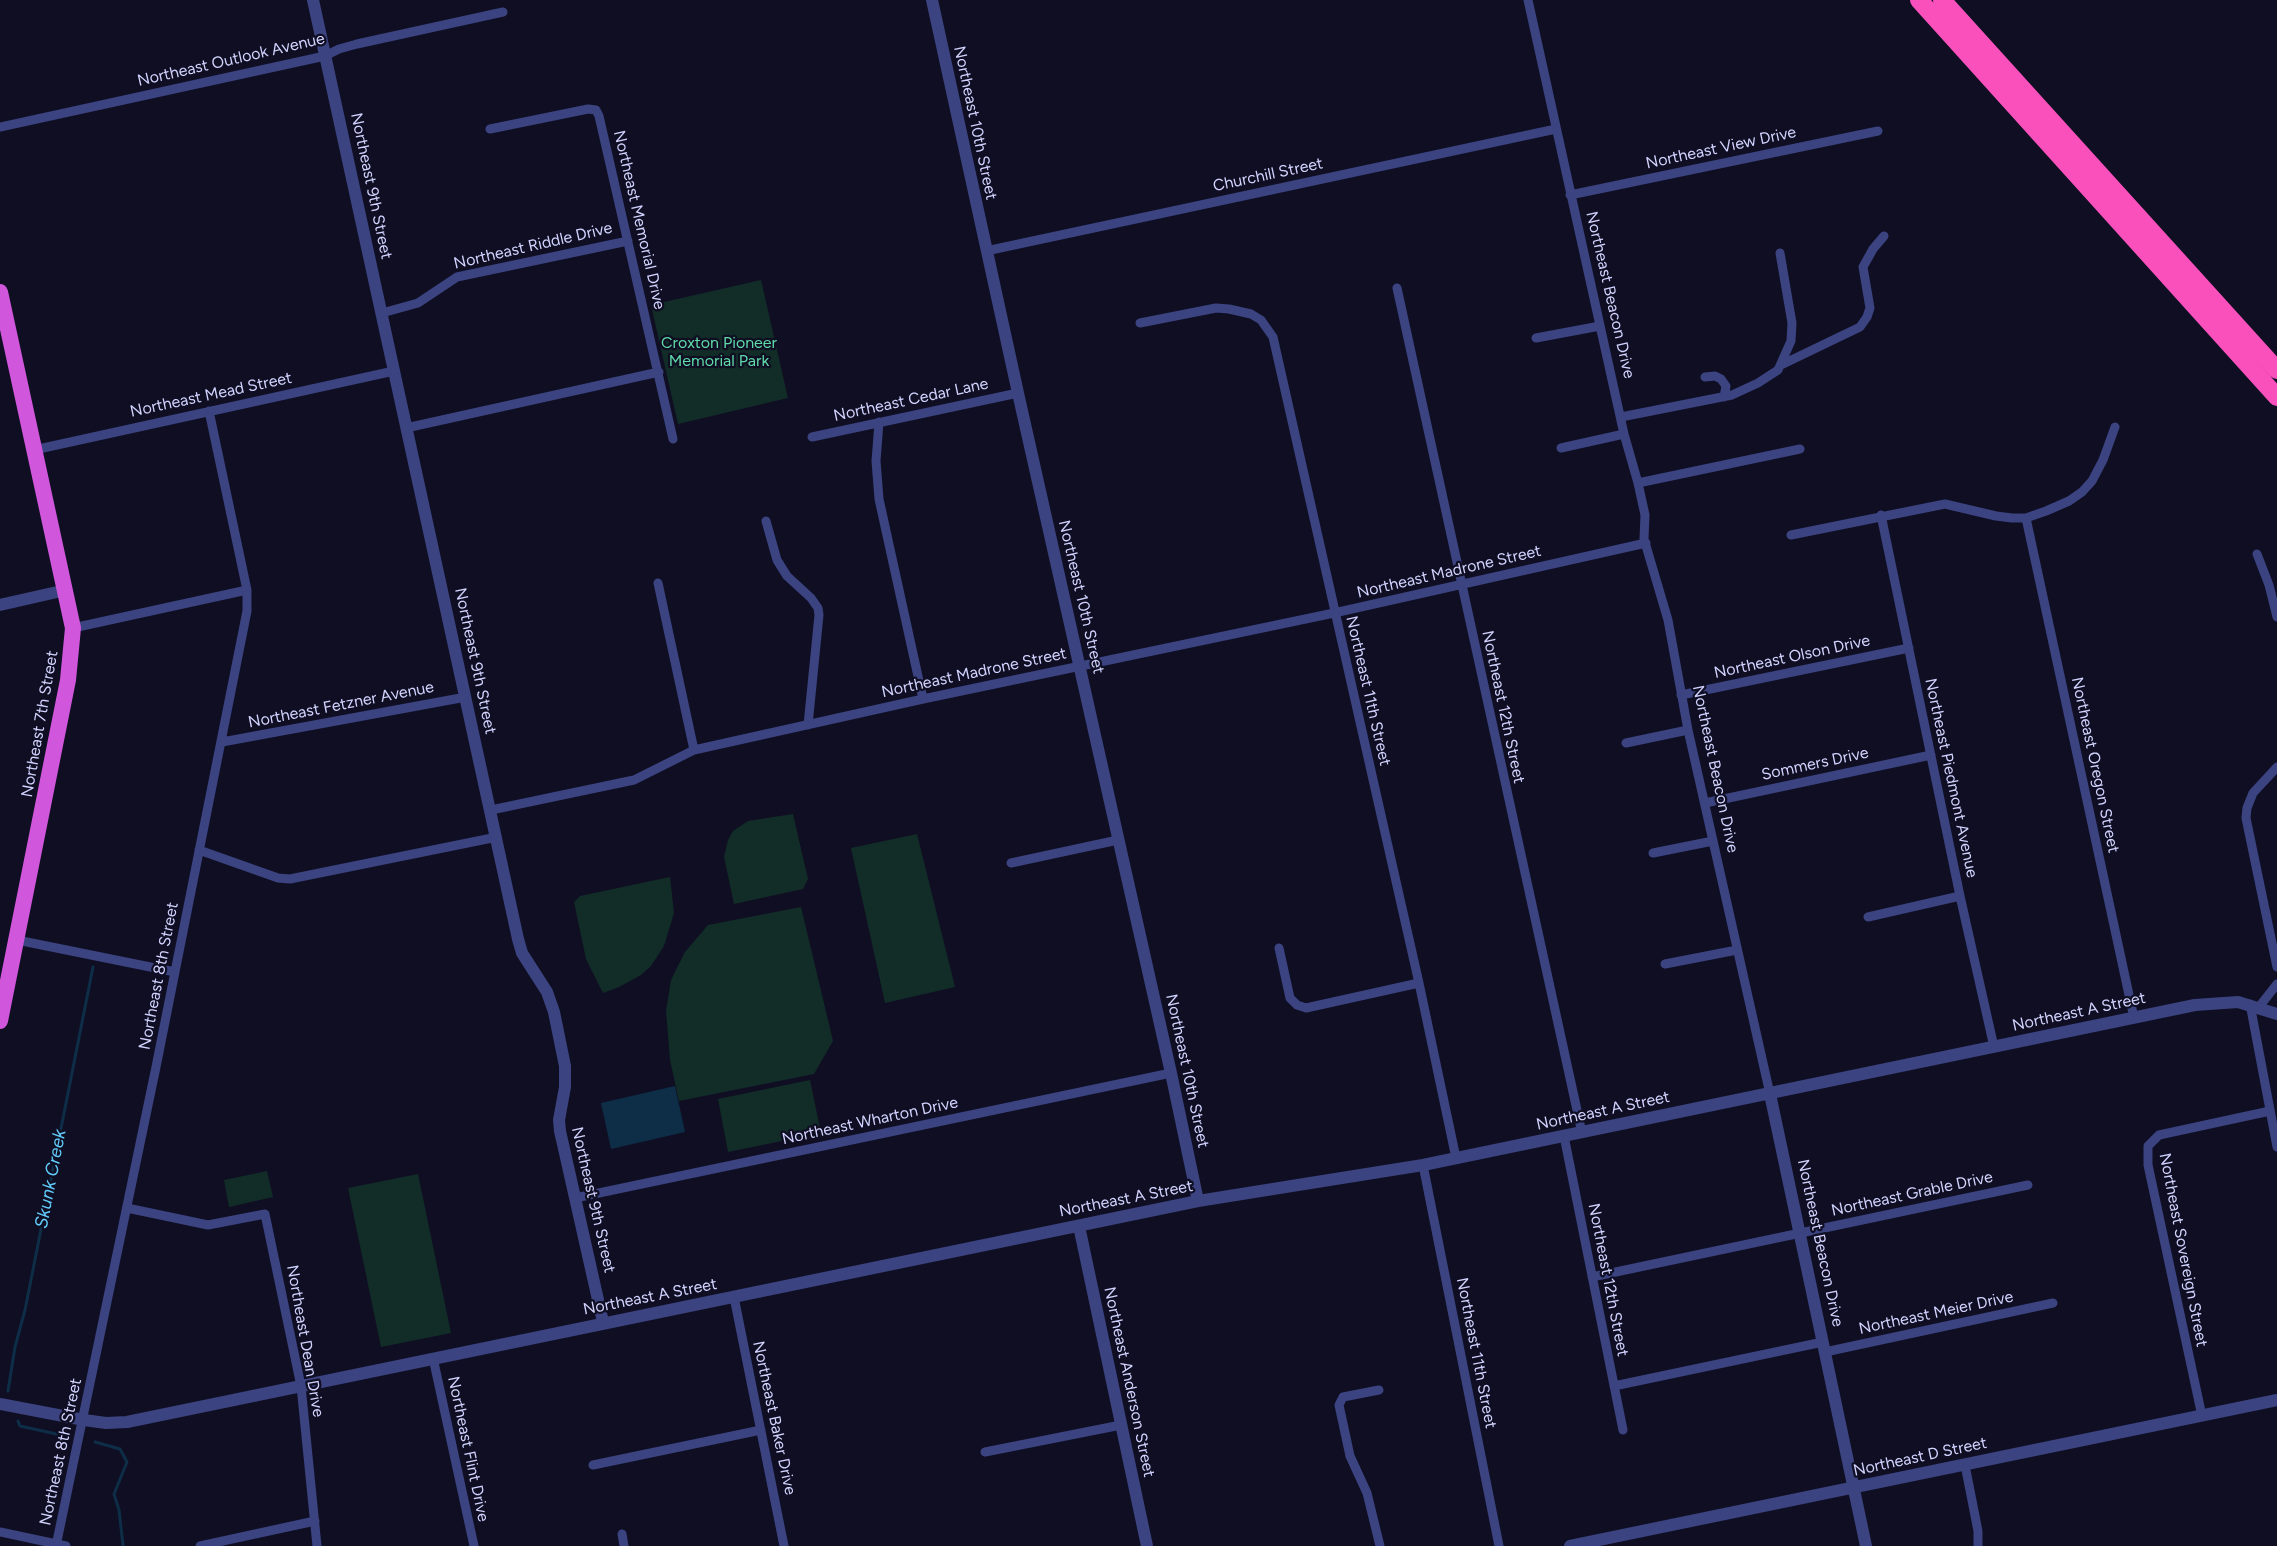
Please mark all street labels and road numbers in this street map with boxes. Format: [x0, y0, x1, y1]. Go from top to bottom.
street label: Northeast Outlook Avenue [135, 29, 327, 91]
street label: Northeast 10th Street [949, 44, 1001, 202]
street label: Northeast 9th Street [346, 111, 396, 261]
street label: Northeast View Drive [1644, 123, 1798, 173]
street label: Northeast Memorial Drive [609, 129, 669, 311]
street label: Churchill Street [1211, 154, 1325, 196]
street label: Northeast Beacon Drive [1581, 210, 1639, 380]
street label: Northeast Riddle Drive [452, 218, 614, 274]
street label: Northeast Mead Street [128, 368, 294, 422]
street label: Northeast Cedar Lane [832, 374, 990, 426]
street label: Northeast 10th Street [1054, 518, 1108, 676]
street label: Northeast Madrone Street [1355, 541, 1543, 603]
street label: Northeast 9th Street [450, 586, 500, 736]
street label: Northeast 11th Street [1341, 614, 1395, 768]
street label: Northeast 12th Street [1477, 629, 1529, 785]
street label: Northeast Olson Drive [1712, 631, 1872, 683]
street label: Northeast Madrone Street [880, 644, 1068, 702]
street label: Northeast 7th Street [18, 649, 62, 799]
street label: Northeast Oregon Street [2067, 675, 2123, 855]
street label: Northeast Piedmont Avenue [1920, 677, 1982, 879]
street label: Northeast Fetzner Avenue [247, 678, 435, 732]
street label: Northeast Beacon Drive [1688, 683, 1742, 855]
street label: Sommers Drive [1760, 743, 1870, 785]
street label: Northeast 8th Street [135, 901, 183, 1051]
street label: Northeast A Street [2010, 988, 2148, 1036]
street label: Northeast 10th Street [1161, 992, 1213, 1150]
street label: Northeast A Street [1534, 1087, 1672, 1135]
street label: Northeast Wharton Drive [780, 1093, 960, 1149]
street label: Northeast 9th Street [567, 1125, 619, 1275]
street label: Northeast Sovereign Street [2155, 1151, 2211, 1349]
street label: Northeast Beacon Drive [1793, 1157, 1847, 1329]
street label: Northeast Grable Drive [1829, 1167, 1995, 1221]
street label: Northeast A Street [1057, 1177, 1195, 1221]
street label: Northeast 12th Street [1584, 1202, 1632, 1358]
street label: Northeast Dean Drive [282, 1263, 328, 1419]
street label: Northeast A Street [581, 1275, 719, 1319]
street label: Northeast 11th Street [1452, 1276, 1500, 1430]
street label: Northeast Anderson Street [1099, 1285, 1159, 1479]
street label: Northeast Meier Drive [1857, 1287, 2015, 1339]
street label: Northeast Baker Drive [748, 1339, 800, 1497]
street label: Northeast Flint Drive [443, 1375, 493, 1523]
street label: Northeast 8th Street [36, 1377, 86, 1527]
street label: Northeast D Street [1851, 1433, 1989, 1481]

